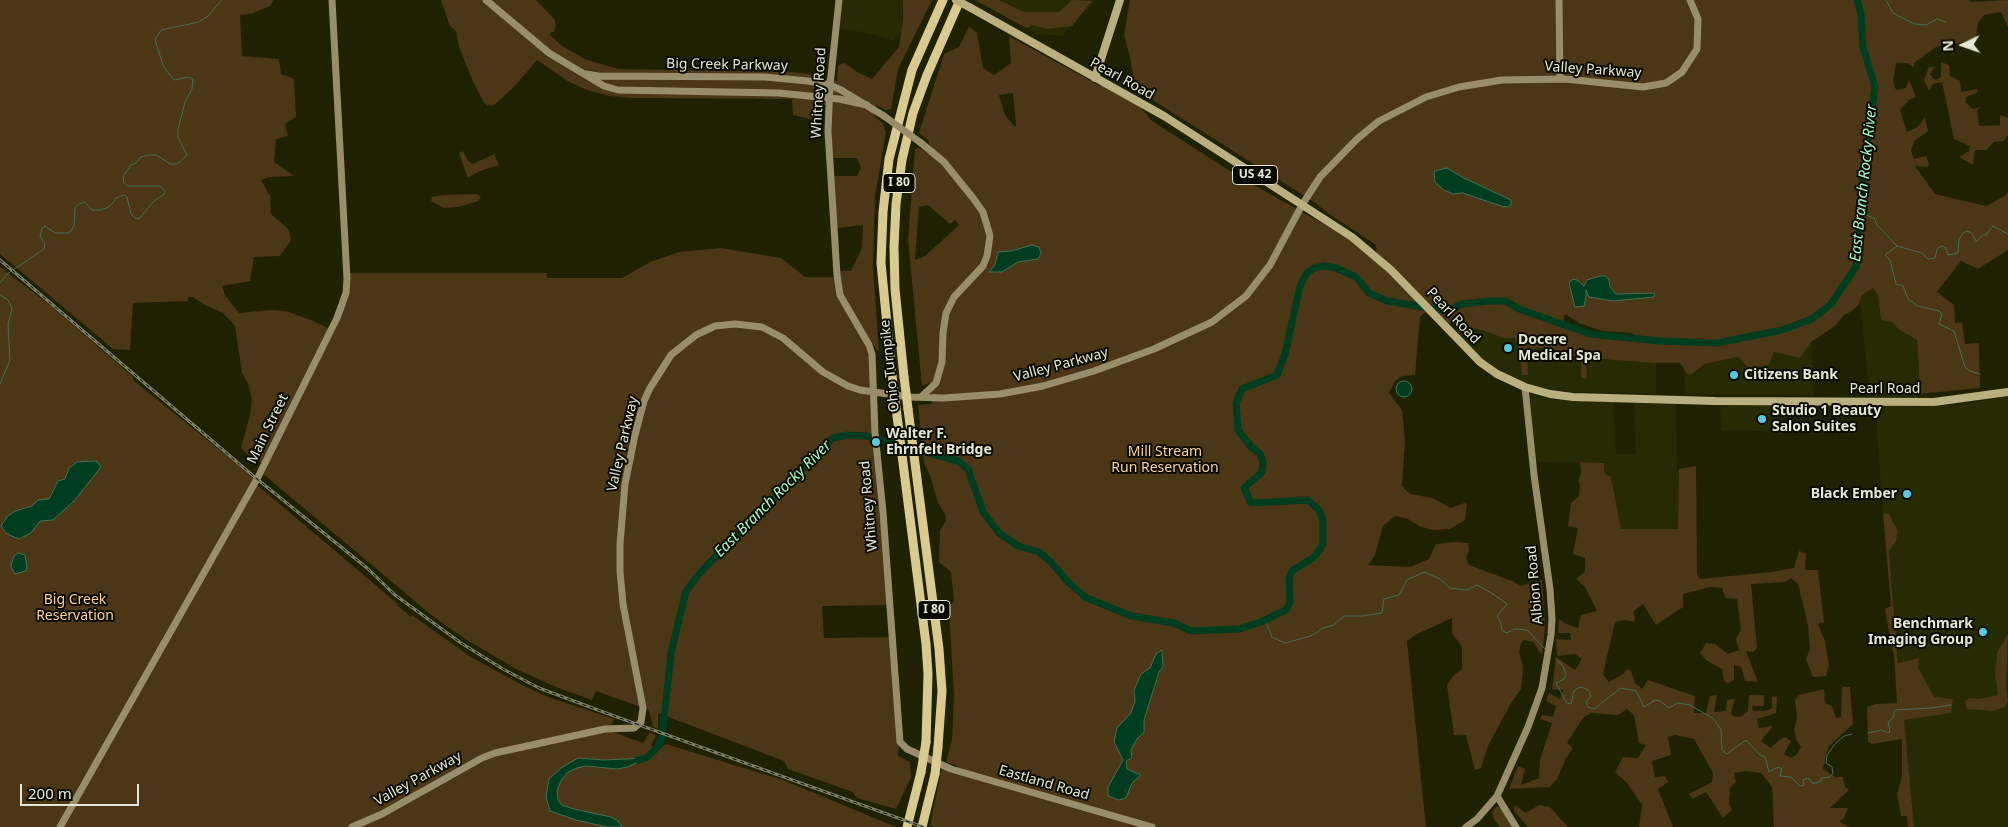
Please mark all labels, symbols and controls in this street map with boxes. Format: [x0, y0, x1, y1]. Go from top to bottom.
north arrow [1938, 20, 1988, 70]
text: N [1938, 40, 1957, 52]
street label: Whitney Road [808, 47, 830, 139]
street label: Pearl Road [1087, 54, 1157, 104]
street label: Big Creek Parkway [666, 56, 788, 74]
street label: Valley Parkway [1544, 58, 1642, 82]
water label: East Branch Rocky River [1847, 104, 1881, 262]
road number: US 42 [1232, 166, 1278, 184]
road number: I 80 [883, 174, 915, 192]
street label: Pearl Road [1423, 284, 1483, 348]
street label: Ohio Turnpike [877, 319, 903, 413]
place label: Docere Medical Spa [1518, 332, 1601, 364]
marker: Docere Medical Spa [1502, 342, 1514, 354]
street label: Valley Parkway [1012, 344, 1110, 386]
place label: Citizens Bank [1744, 367, 1838, 383]
marker: Citizens Bank [1728, 369, 1740, 381]
street label: Pearl Road [1850, 381, 1920, 397]
street label: Main Street [244, 391, 292, 467]
street label: Valley Parkway [604, 395, 642, 493]
place label: Studio 1 Beauty Salon Suites [1772, 403, 1881, 436]
marker: Studio 1 Beauty Salon Suites [1756, 413, 1768, 425]
place label: Walter F. Ehrnfelt Bridge [886, 426, 992, 458]
marker: Walter F. Ehrnfelt Bridge [870, 436, 882, 448]
water label: East Branch Rocky River [711, 437, 835, 561]
park label: Mill Stream Run Reservation [1111, 444, 1219, 477]
street label: Whitney Road [857, 460, 881, 552]
place label: Black Ember [1811, 486, 1897, 502]
marker: Black Ember [1901, 488, 1913, 500]
street label: Albion Road [1523, 545, 1547, 625]
park label: Big Creek Reservation [36, 592, 114, 624]
road number: I 80 [918, 600, 950, 620]
place label: Benchmark Imaging Group [1868, 616, 1973, 648]
marker: Benchmark Imaging Group [1977, 626, 1989, 638]
street label: Valley Parkway [371, 748, 465, 810]
street label: Eastland Road [997, 762, 1091, 804]
scale bar [22, 774, 141, 806]
text: 200 m [28, 783, 72, 803]

